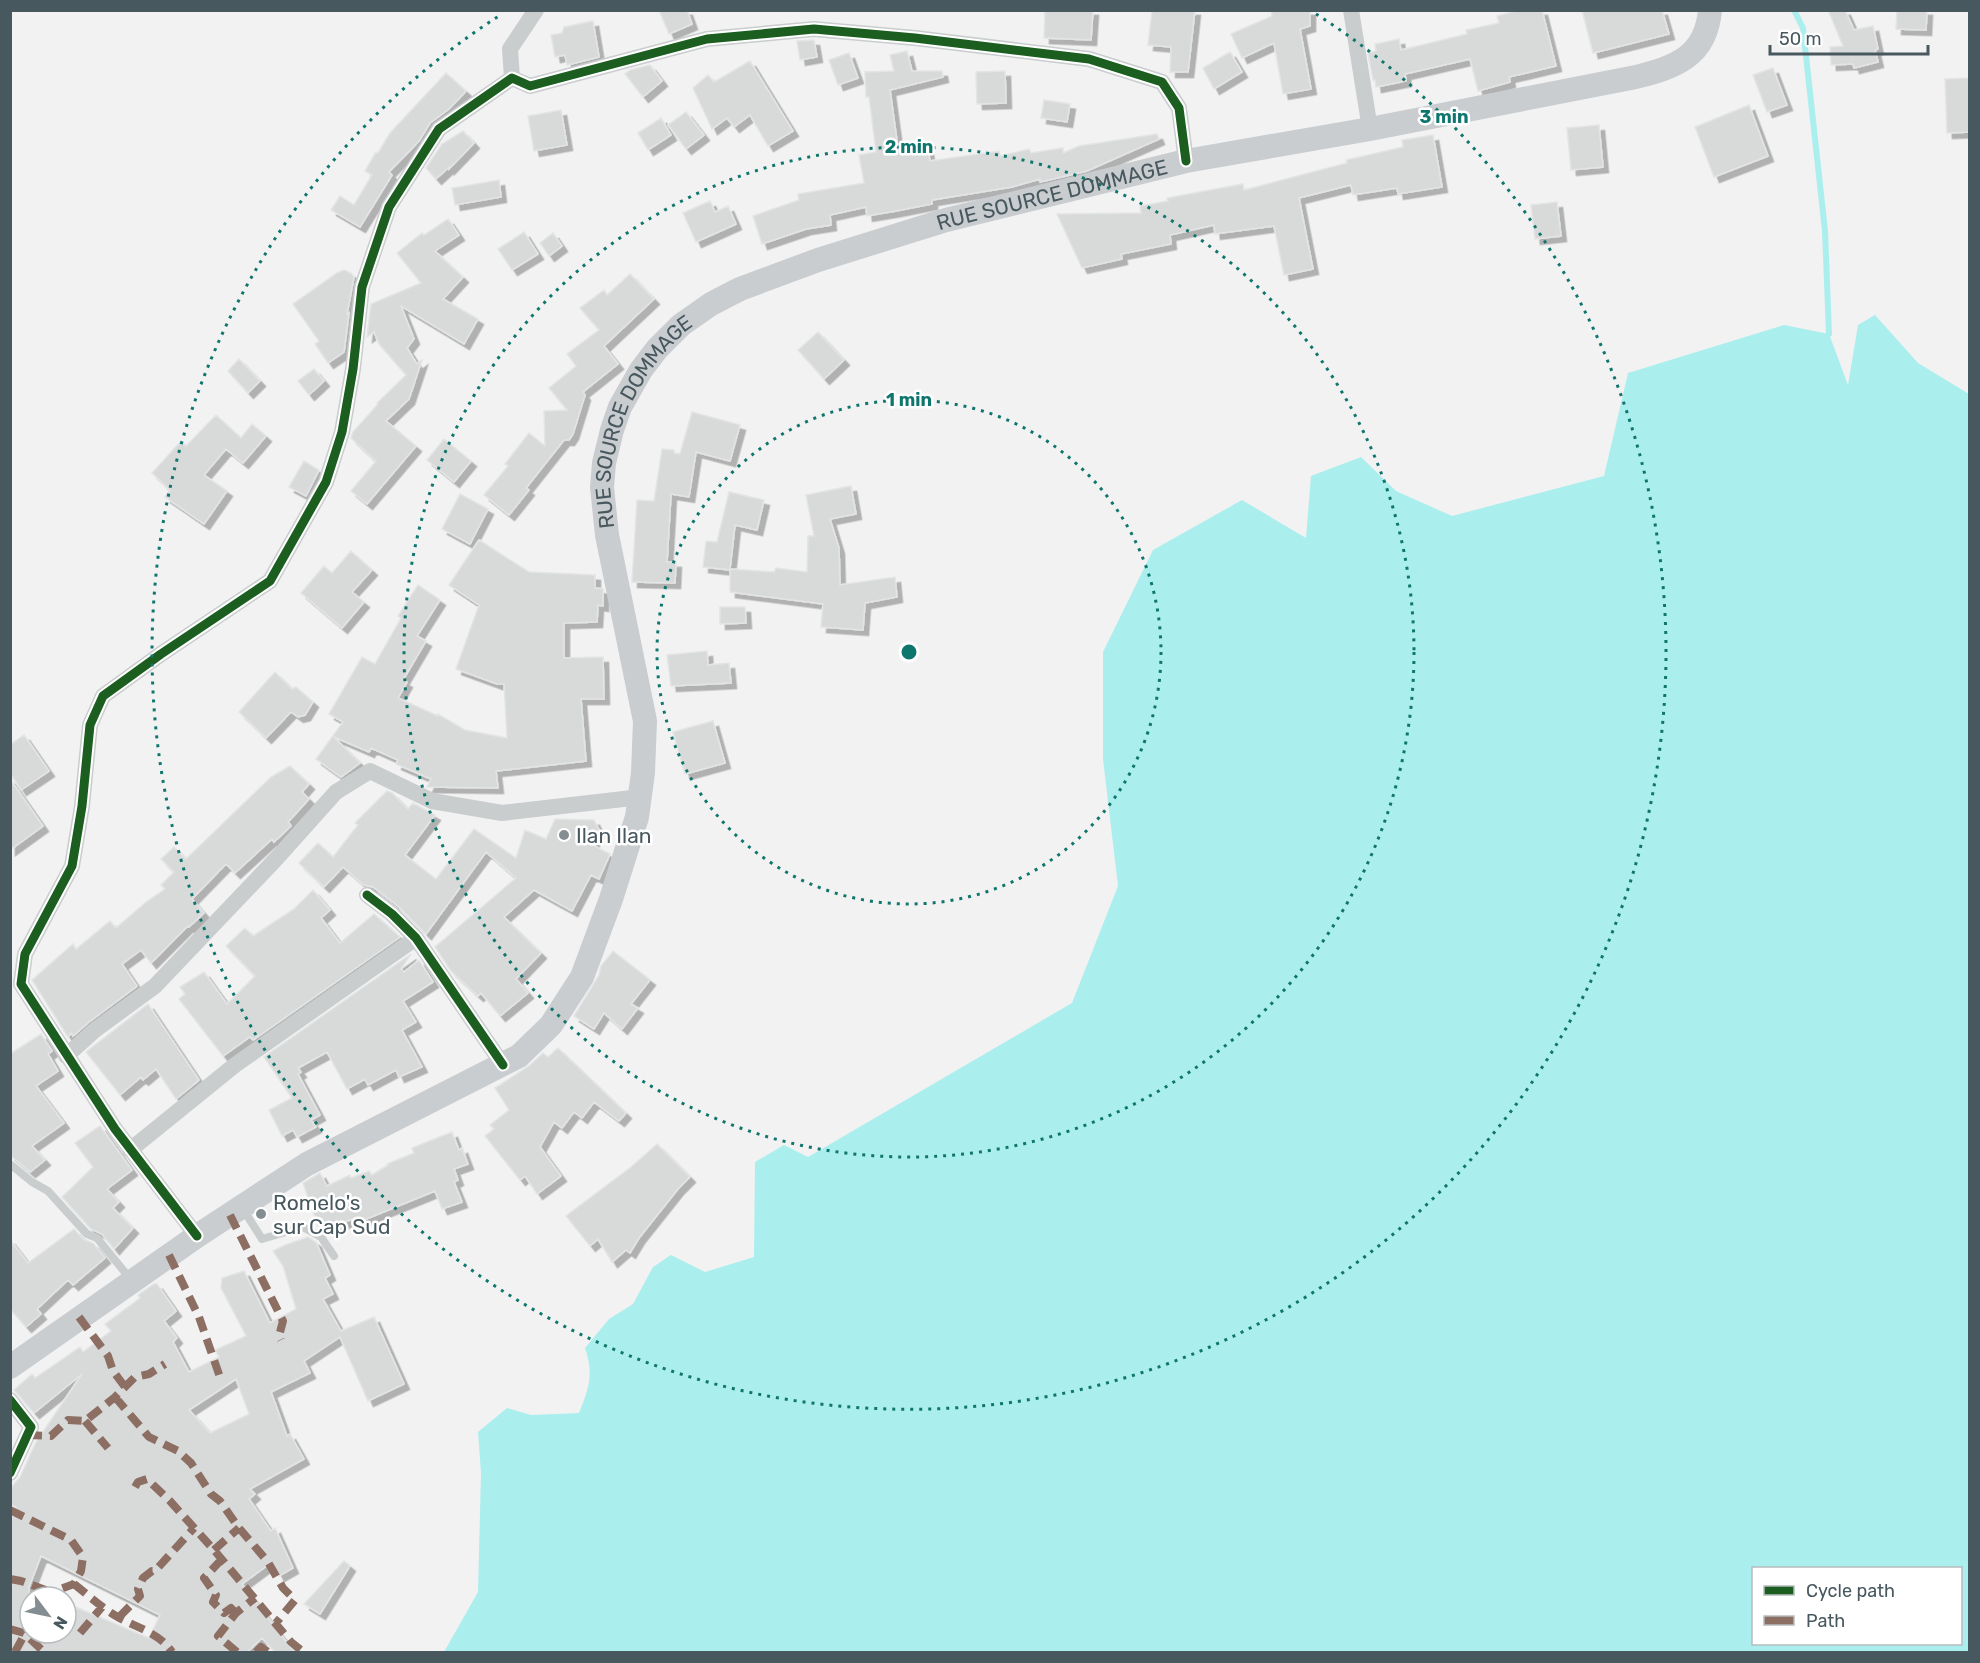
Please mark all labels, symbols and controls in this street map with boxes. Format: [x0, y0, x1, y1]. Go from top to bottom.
scale bar [1770, 18, 1928, 56]
text: 50 m [1779, 28, 1822, 50]
text: 3 min [1420, 106, 1468, 128]
text: 2 min [885, 136, 933, 158]
street label: RUE SOURCE DOMMAGE [933, 154, 1170, 235]
street label: RUE SOURCE DOMMAGE [590, 309, 696, 530]
text: 1 min [886, 389, 932, 411]
centre of rings [899, 642, 919, 662]
place label: Ilan Ilan [576, 823, 651, 848]
marker: Ilan Ilan [557, 828, 571, 842]
place label: Romelo's sur Cap Sud [273, 1190, 390, 1239]
marker: Romelo's sur Cap Sud [254, 1207, 268, 1221]
legend [1752, 1567, 1962, 1645]
text: Cycle path [1806, 1580, 1895, 1602]
north arrow [18, 1585, 78, 1645]
text: Path [1806, 1610, 1845, 1632]
text: N [49, 1613, 71, 1633]

